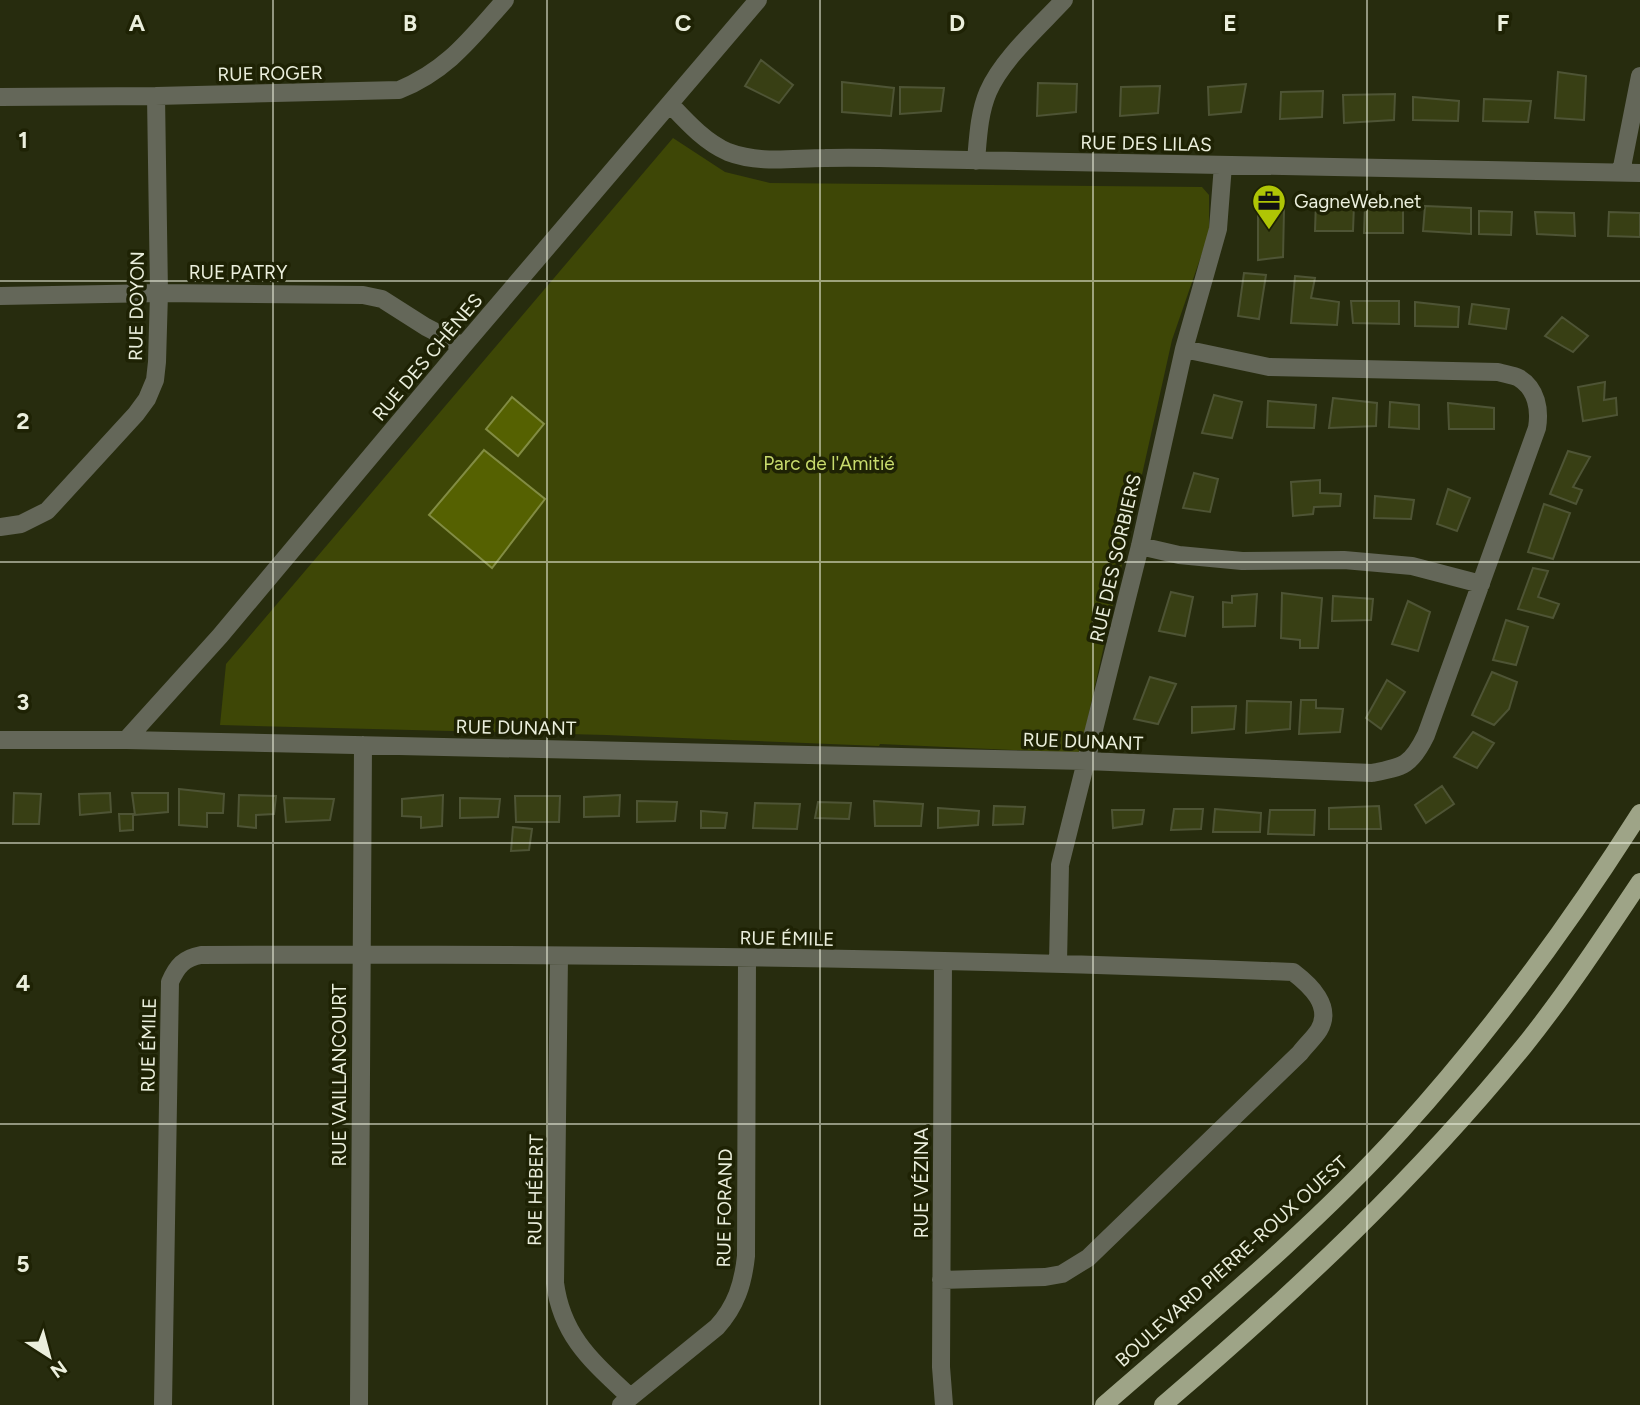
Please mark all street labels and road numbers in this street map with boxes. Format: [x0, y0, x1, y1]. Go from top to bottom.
street label: RUE ROGER [217, 61, 323, 86]
street label: RUE DES LILAS [1080, 131, 1212, 156]
street label: RUE DOYON [124, 251, 149, 361]
street label: RUE PATRY [189, 261, 288, 284]
street label: RUE DES CHÊNES [368, 289, 487, 426]
street label: RUE DES SORBIERS [1085, 472, 1146, 644]
street label: RUE DUNANT [456, 715, 577, 740]
street label: RUE DUNANT [1022, 728, 1144, 755]
street label: RUE ÉMILE [739, 926, 835, 951]
street label: RUE VAILLANCOURT [328, 983, 351, 1167]
street label: RUE ÉMILE [136, 997, 161, 1093]
street label: RUE VÉZINA [910, 1128, 933, 1238]
street label: RUE HÉBERT [523, 1133, 548, 1246]
street label: RUE FORAND [712, 1148, 737, 1268]
street label: BOULEVARD PIERRE-ROUX OUEST [1111, 1151, 1352, 1372]

